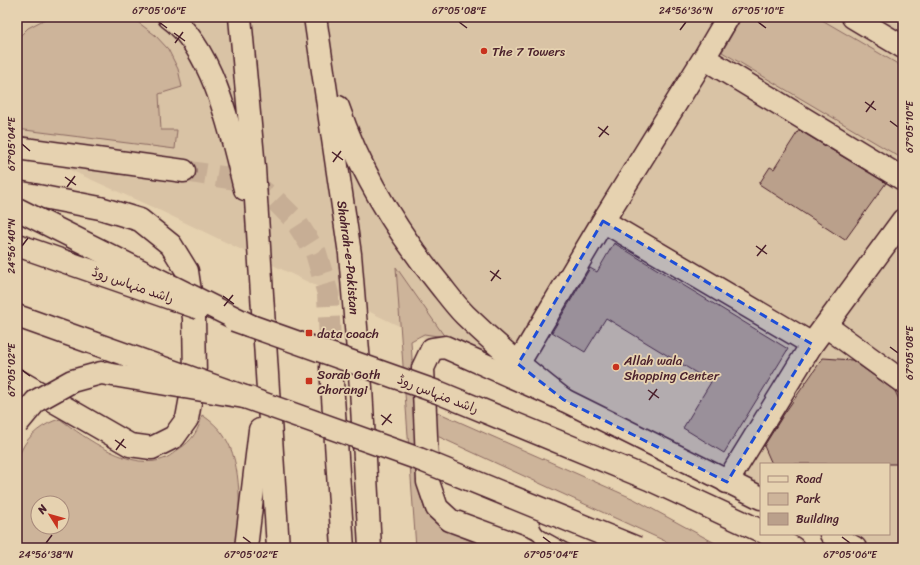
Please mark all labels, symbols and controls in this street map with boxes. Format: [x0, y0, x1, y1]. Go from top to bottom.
text: 67°05'06"E [132, 2, 187, 20]
text: 67°05'08"E [432, 2, 487, 20]
text: 24°56'36"N [659, 2, 713, 20]
text: 67°05'10"E [732, 2, 786, 20]
place label: The 7 Towers [492, 40, 566, 63]
marker: The 7 Towers [479, 46, 489, 56]
text: 67°05'10"E [901, 99, 919, 153]
text: 67°05'04"E [3, 116, 21, 171]
street label: Shahrah-e-Pakistan [331, 199, 366, 316]
text: 24°56'40"N [3, 218, 21, 274]
street label: راشد منہاس روڈ [89, 260, 177, 310]
place label: data coach [317, 322, 379, 345]
text: 67°05'08"E [901, 325, 919, 380]
marker: data coach [304, 328, 314, 338]
text: 67°05'02"E [3, 342, 21, 397]
place label: Allah wala Shopping Center [623, 349, 720, 387]
marker: Allah wala Shopping Center [611, 362, 621, 372]
place label: Sorab Goth Chorangi [317, 363, 381, 401]
street label: راشد منہاس روڈ [394, 368, 482, 420]
marker: Sorab Goth Chorangi [304, 376, 314, 386]
legend [760, 463, 890, 535]
text: Road [796, 468, 823, 490]
text: Park [796, 488, 821, 510]
north arrow [30, 495, 70, 535]
text: N [32, 500, 53, 519]
text: Building [796, 508, 839, 530]
text: 24°56'38"N [19, 546, 73, 564]
text: 67°05'02"E [224, 546, 279, 564]
text: 67°05'04"E [524, 546, 579, 564]
text: 67°05'06"E [823, 546, 878, 564]

